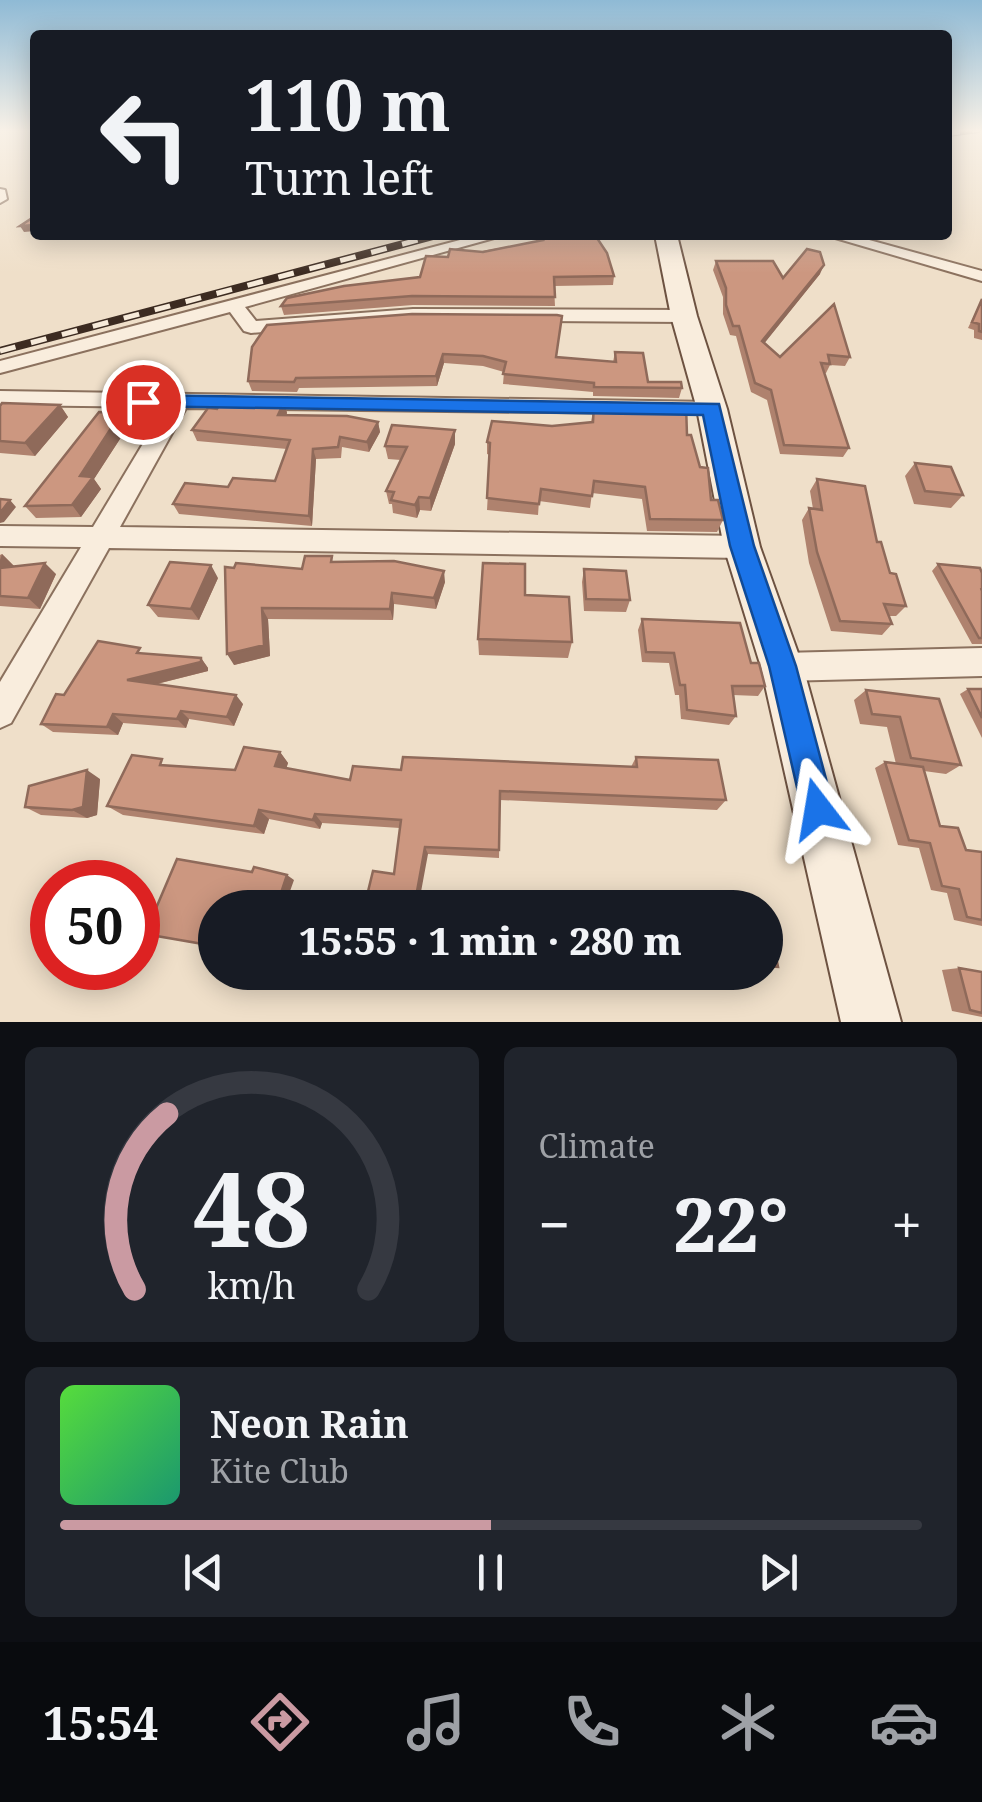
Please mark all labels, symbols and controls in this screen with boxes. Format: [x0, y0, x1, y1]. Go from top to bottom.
text: 110 m [245, 56, 451, 152]
icon: left [80, 70, 210, 200]
text: Turn left [245, 147, 434, 208]
pin [101, 360, 186, 445]
icon: arrive [116, 375, 171, 430]
position arrow [766, 757, 870, 861]
speed limit sign: 50 [30, 860, 160, 990]
text: 15:55 · 1 min · 280 m [299, 914, 682, 966]
text: Climate [539, 1124, 655, 1167]
text: 48 [193, 1136, 311, 1277]
text: 22° [673, 1172, 788, 1274]
text: − [539, 1186, 570, 1261]
text: + [891, 1186, 922, 1261]
text: km/h [208, 1261, 296, 1309]
text: Neon Rain [210, 1397, 409, 1449]
text: Kite Club [210, 1449, 349, 1492]
icon: previous [176, 1545, 231, 1600]
icon: pause [463, 1545, 518, 1600]
icon: next [751, 1545, 806, 1600]
icon: directions [245, 1687, 315, 1757]
icon: music [401, 1687, 471, 1757]
icon: phone [557, 1687, 627, 1757]
icon: climate [713, 1687, 783, 1757]
icon: car [869, 1687, 939, 1757]
text: 15:54 [43, 1692, 158, 1753]

